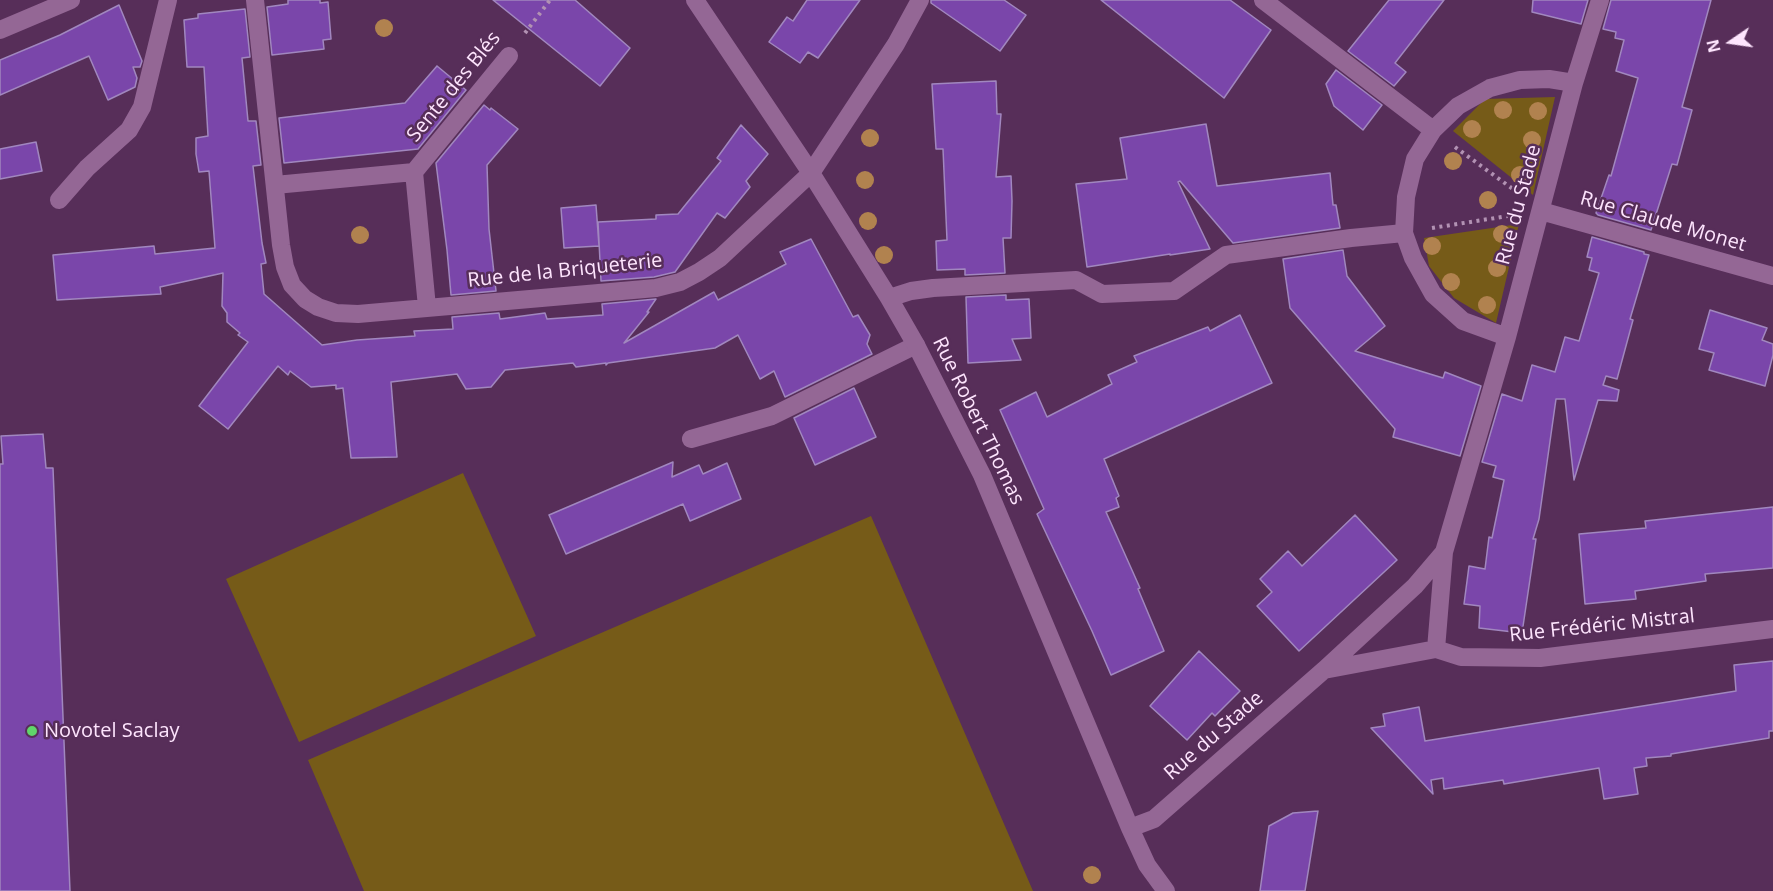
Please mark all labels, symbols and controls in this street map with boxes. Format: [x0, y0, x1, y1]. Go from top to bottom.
north arrow [1701, 12, 1761, 72]
street label: Sente des Blés [402, 27, 506, 147]
text: N [1701, 37, 1726, 55]
street label: Rue du Stade [1491, 142, 1547, 268]
street label: Rue Claude Monet [1577, 187, 1749, 257]
street label: Rue de la Briqueterie [466, 249, 664, 293]
street label: Rue Robert Thomas [927, 333, 1029, 509]
street label: Rue Frédéric Mistral [1508, 604, 1696, 648]
street label: Rue du Stade [1160, 686, 1268, 786]
place label: Novotel Saclay [44, 719, 180, 743]
marker: Novotel Saclay [25, 724, 39, 738]

